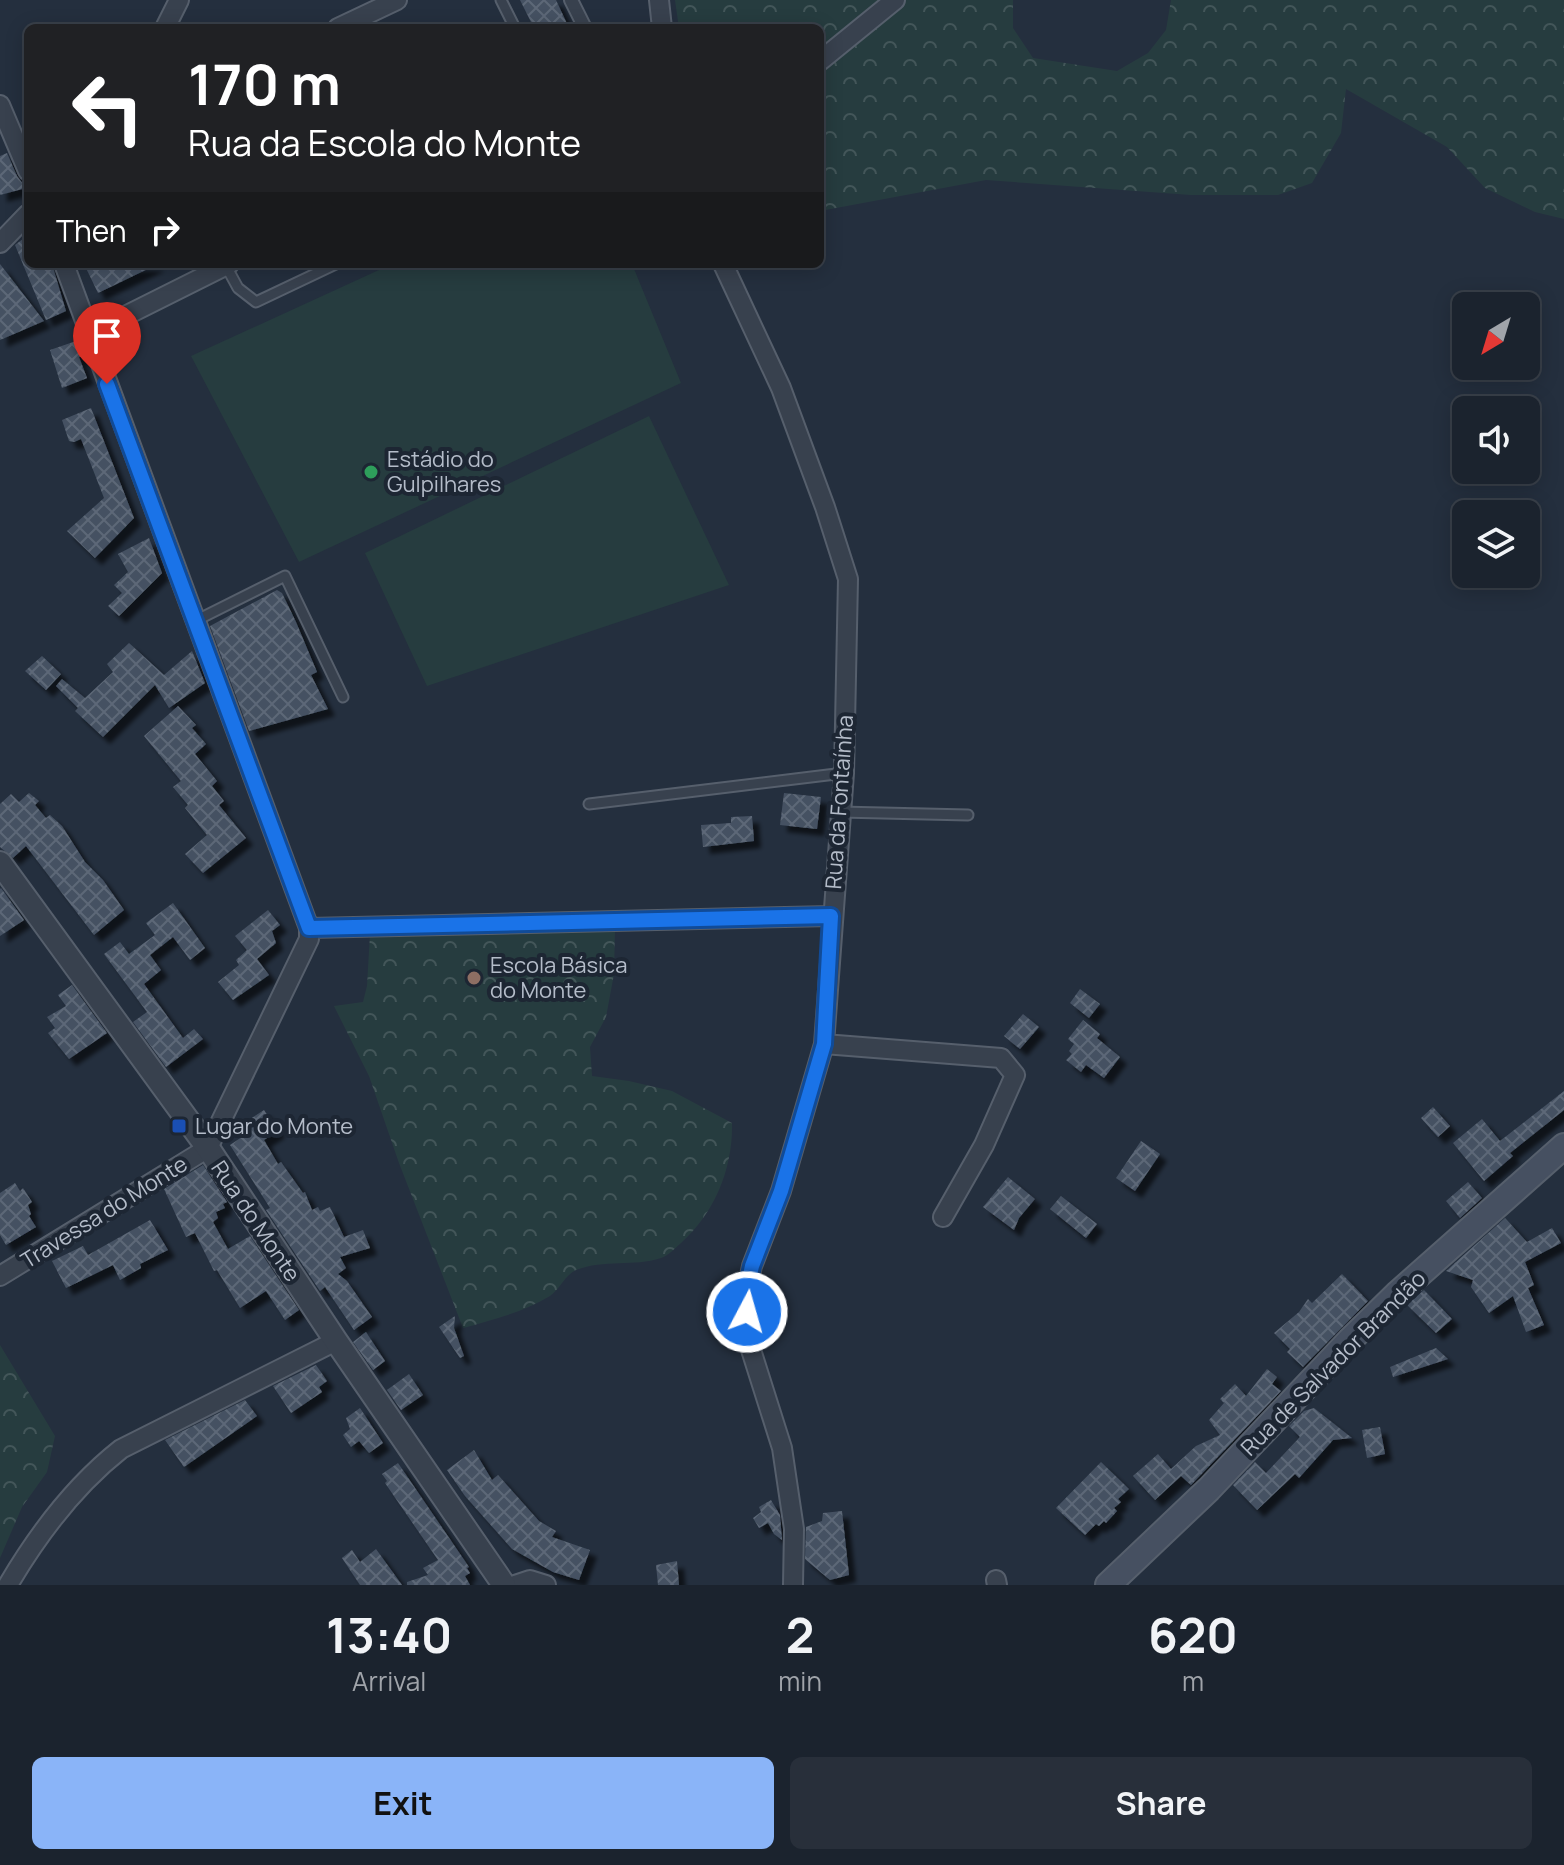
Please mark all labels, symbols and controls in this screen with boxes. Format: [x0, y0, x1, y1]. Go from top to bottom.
text: 170 m [188, 45, 341, 122]
icon: left [56, 56, 160, 160]
text: Rua da Escola do Monte [188, 118, 581, 167]
icon: right [143, 208, 187, 252]
text: Then [56, 210, 127, 251]
north arrow [1452, 292, 1540, 380]
map controls [1452, 292, 1540, 588]
pin [73, 302, 141, 384]
icon: arrive [85, 314, 129, 358]
button: sound [1452, 396, 1540, 484]
place label: Estádio do Gulpilhares [387, 444, 501, 499]
marker: Estádio do Gulpilhares [362, 463, 380, 481]
button: layers [1452, 500, 1540, 588]
street label: Rua da Fontaínha [818, 714, 860, 890]
place label: Escola Básica do Monte [490, 950, 627, 1005]
marker: Escola Básica do Monte [465, 969, 483, 987]
place label: Lugar do Monte [195, 1111, 353, 1141]
marker: Lugar do Monte [170, 1117, 188, 1135]
street label: Travessa do Monte [15, 1149, 193, 1275]
street label: Rua do Monte [204, 1155, 308, 1287]
street label: Rua de Salvador Brandão [1234, 1264, 1432, 1462]
position arrow [705, 1270, 789, 1354]
text: 13:40 [326, 1602, 452, 1667]
text: 2 [786, 1602, 814, 1667]
text: 620 [1148, 1602, 1238, 1667]
text: Arrival [352, 1663, 426, 1699]
text: min [778, 1663, 822, 1699]
text: m [1182, 1663, 1204, 1699]
button: Exit [32, 1757, 774, 1849]
button: Share [790, 1757, 1532, 1849]

